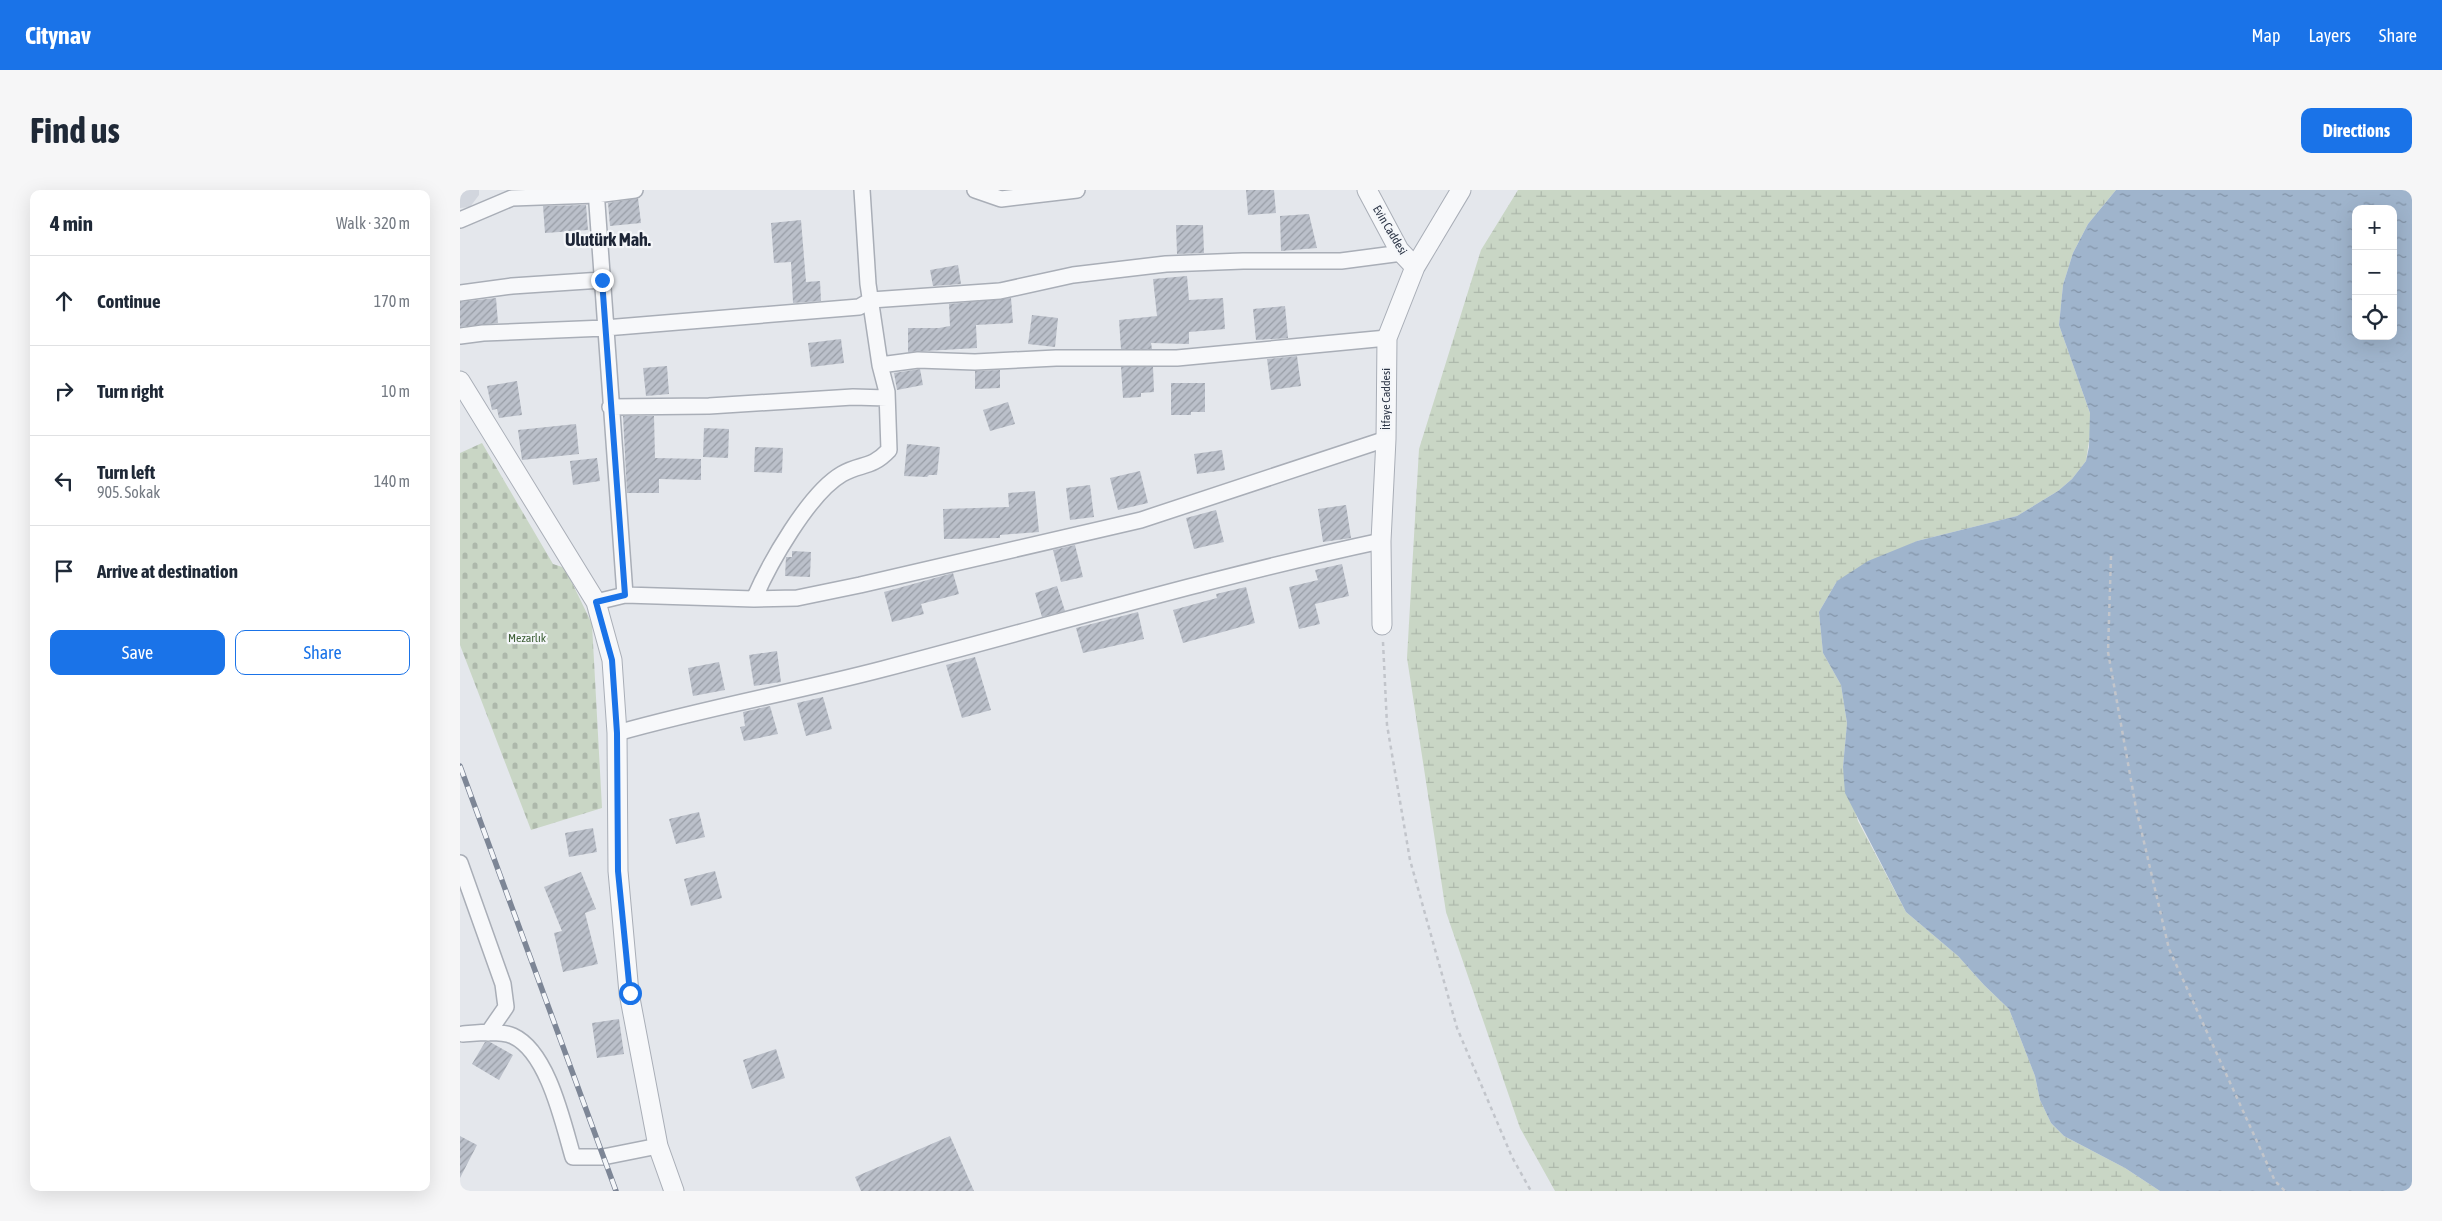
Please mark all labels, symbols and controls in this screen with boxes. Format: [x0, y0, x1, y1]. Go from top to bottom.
text: Citynav [25, 22, 91, 49]
text: Map [2251, 25, 2280, 46]
text: Layers [2308, 25, 2351, 46]
text: Share [2379, 25, 2417, 46]
button: Directions [2301, 108, 2412, 153]
text: Find us [30, 110, 120, 150]
street label: Evin Caddesi [1370, 203, 1410, 257]
map controls [2352, 205, 2397, 340]
button: + [2352, 205, 2397, 250]
text: 4 min [50, 211, 93, 235]
text: Walk · 320 m [336, 214, 410, 232]
district label: Ulutürk Mah. [565, 229, 651, 250]
button: − [2352, 250, 2397, 295]
route end [591, 269, 614, 292]
icon: ahead [50, 287, 78, 315]
text: Continue [97, 290, 161, 312]
text: 170 m [374, 292, 410, 310]
button: locate [2352, 295, 2397, 340]
street label: İtfaye Caddesi [1379, 368, 1393, 430]
icon: right [50, 377, 78, 405]
text: Turn right [97, 380, 164, 402]
text: 10 m [381, 382, 410, 400]
text: Turn left [97, 461, 155, 483]
icon: left [50, 467, 78, 495]
text: 140 m [374, 472, 410, 490]
text: 905. Sokak [97, 483, 160, 501]
icon: arrive [50, 557, 78, 585]
text: Arrive at destination [97, 560, 238, 582]
button: Save [50, 630, 225, 675]
button: Share [235, 630, 410, 675]
park label: Mezarlık [508, 631, 547, 645]
route start [619, 982, 642, 1005]

